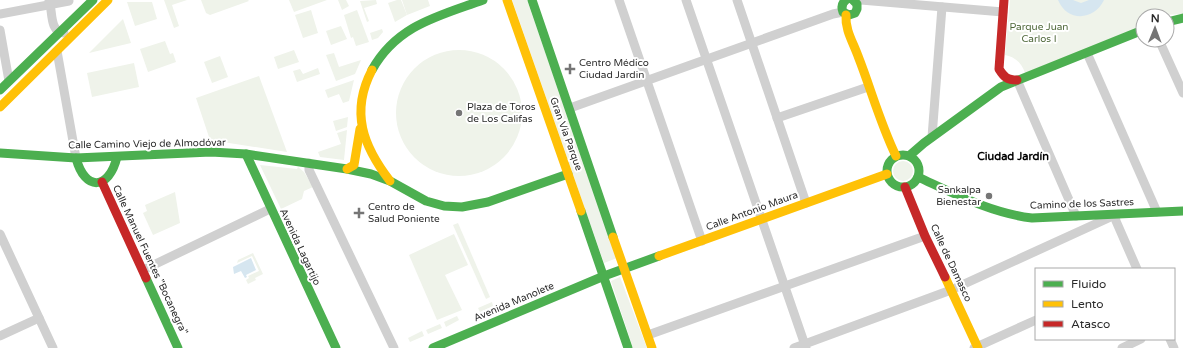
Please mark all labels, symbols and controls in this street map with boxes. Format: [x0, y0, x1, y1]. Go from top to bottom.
north arrow [1135, 8, 1175, 48]
text: N [1151, 12, 1160, 25]
park label: Parque Juan Carlos I [1010, 21, 1068, 45]
place label: Centro Médico Ciudad Jardin [579, 57, 649, 81]
marker: Centro Médico Ciudad Jardin [564, 63, 576, 75]
street label: Gran Vía Parque [547, 96, 585, 173]
place label: Plaza de Toros de Los Califas [467, 101, 536, 125]
marker: Plaza de Toros de Los Califas [454, 108, 464, 118]
street label: Calle Camino Viejo de Almodóvar [68, 137, 226, 151]
district label: Ciudad Jardín [977, 150, 1049, 163]
street label: Calle Manuel Fuentes "Bocanegra" [110, 183, 190, 337]
place label: Sankalpa Bienestar [936, 184, 981, 208]
street label: Calle Antonio Maura [704, 189, 800, 233]
marker: Sankalpa Bienestar [984, 191, 994, 201]
street label: Camino de los Sastres [1030, 196, 1134, 212]
place label: Centro de Salud Poniente [368, 201, 440, 225]
street label: Avenida Lagartijo [277, 207, 323, 287]
marker: Centro de Salud Poniente [353, 207, 365, 219]
street label: Calle de Damasco [928, 222, 974, 304]
legend [1035, 268, 1175, 340]
text: Fluido [1071, 277, 1106, 291]
street label: Avenida Manolete [472, 280, 556, 324]
text: Lento [1071, 297, 1104, 311]
text: Atasco [1071, 317, 1110, 331]

